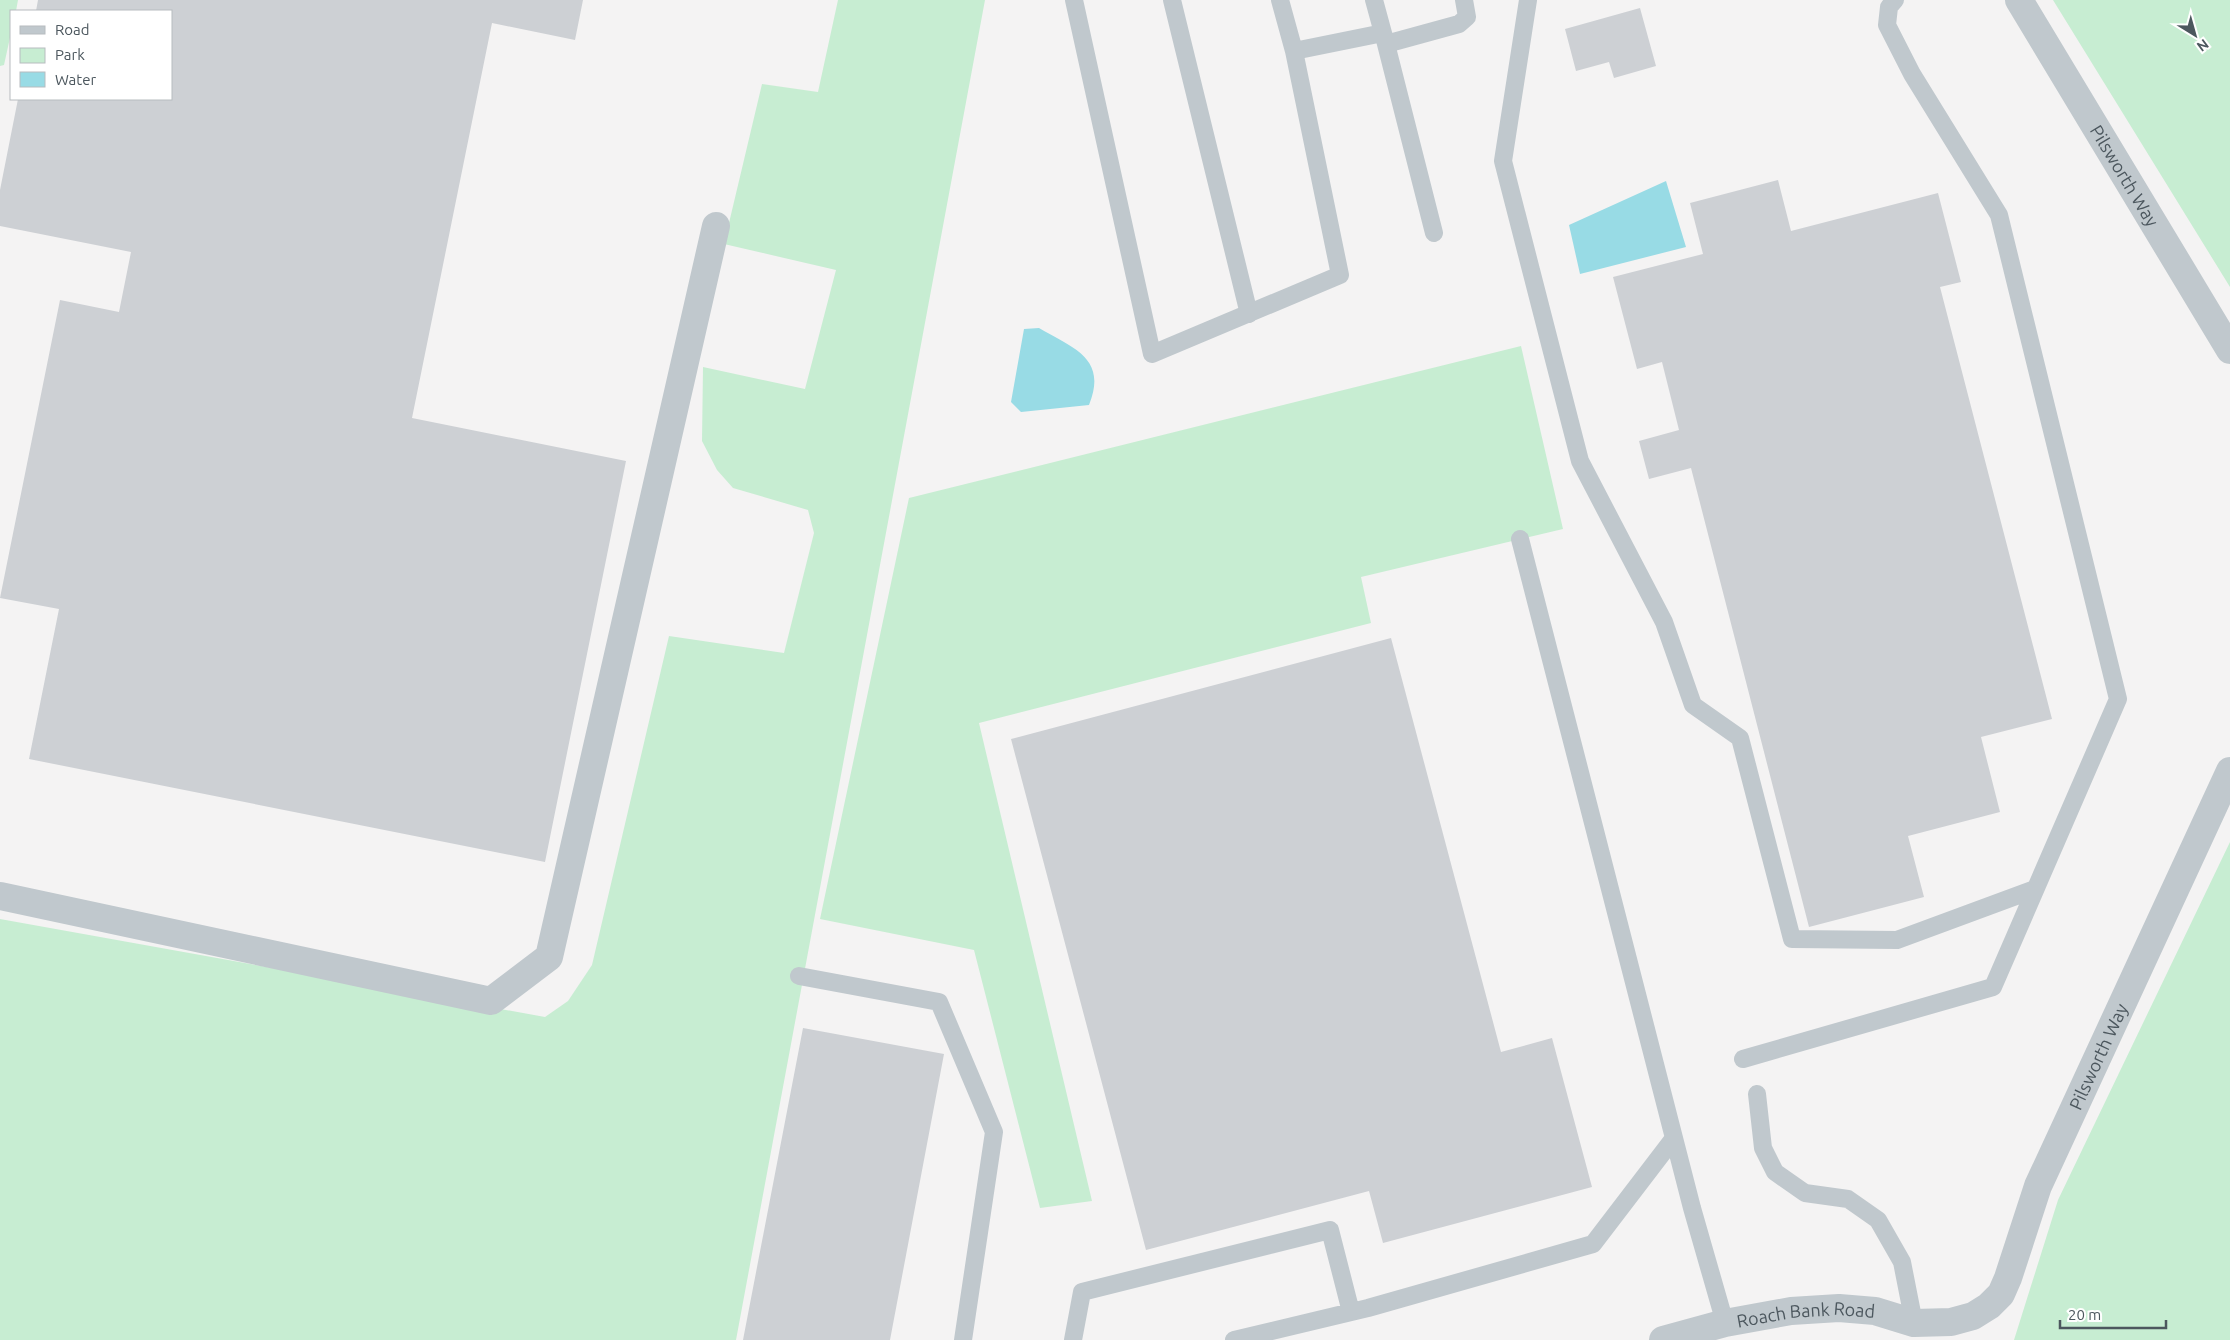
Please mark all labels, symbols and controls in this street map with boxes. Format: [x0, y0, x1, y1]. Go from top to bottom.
legend [10, 10, 172, 100]
north arrow [2170, 10, 2220, 60]
text: Road [55, 21, 90, 38]
text: N [2194, 36, 2212, 55]
text: Park [55, 46, 85, 63]
text: Water [55, 71, 96, 88]
street label: Pilsworth Way [2087, 121, 2163, 230]
street label: Pilsworth Way [2065, 1000, 2131, 1113]
street label: Roach Bank Road [1735, 1298, 1876, 1331]
scale bar [2060, 1298, 2166, 1330]
text: 20 m [2068, 1306, 2101, 1323]

